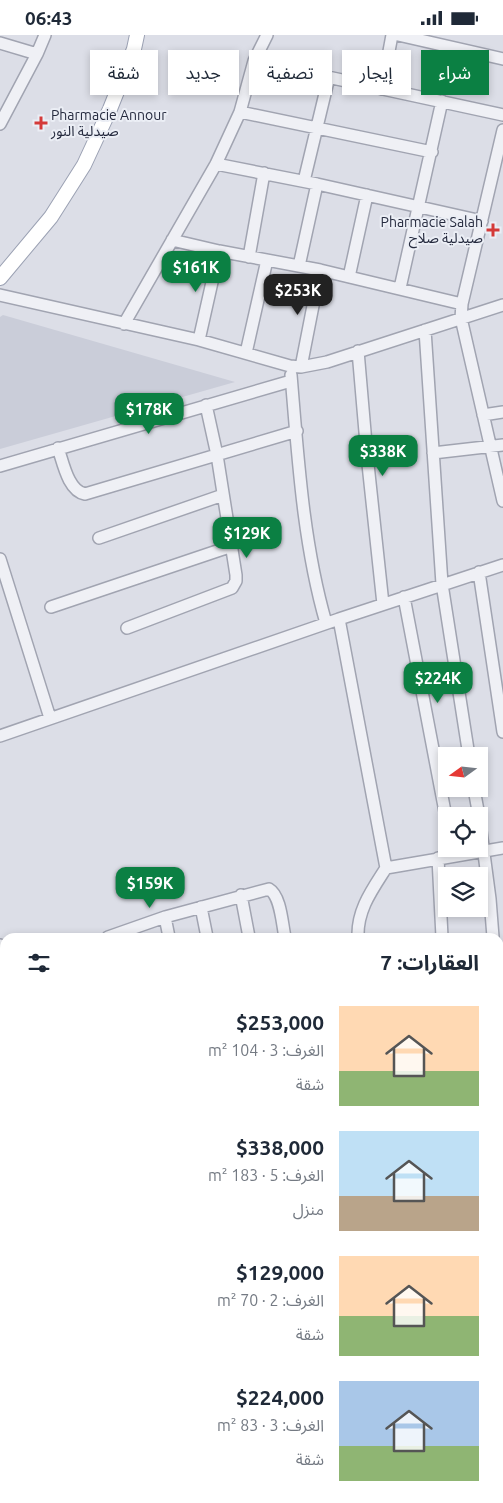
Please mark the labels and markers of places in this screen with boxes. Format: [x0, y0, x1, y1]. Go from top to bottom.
place label: Pharmacie Annour صيدلية النور [50, 107, 167, 140]
marker: Pharmacie Annour صيدلية النور [35, 117, 47, 129]
place label: Pharmacie Salah صيدلية صلاح [381, 214, 483, 249]
marker: Pharmacie Salah صيدلية صلاح [487, 224, 499, 236]
pin: $161K [161, 251, 231, 293]
pin: $253K [263, 273, 333, 316]
pin: $178K [114, 393, 184, 435]
pin: $338K [348, 435, 418, 477]
pin: $129K [212, 517, 282, 559]
pin: $224K [403, 661, 473, 704]
pin: $159K [115, 867, 185, 909]

